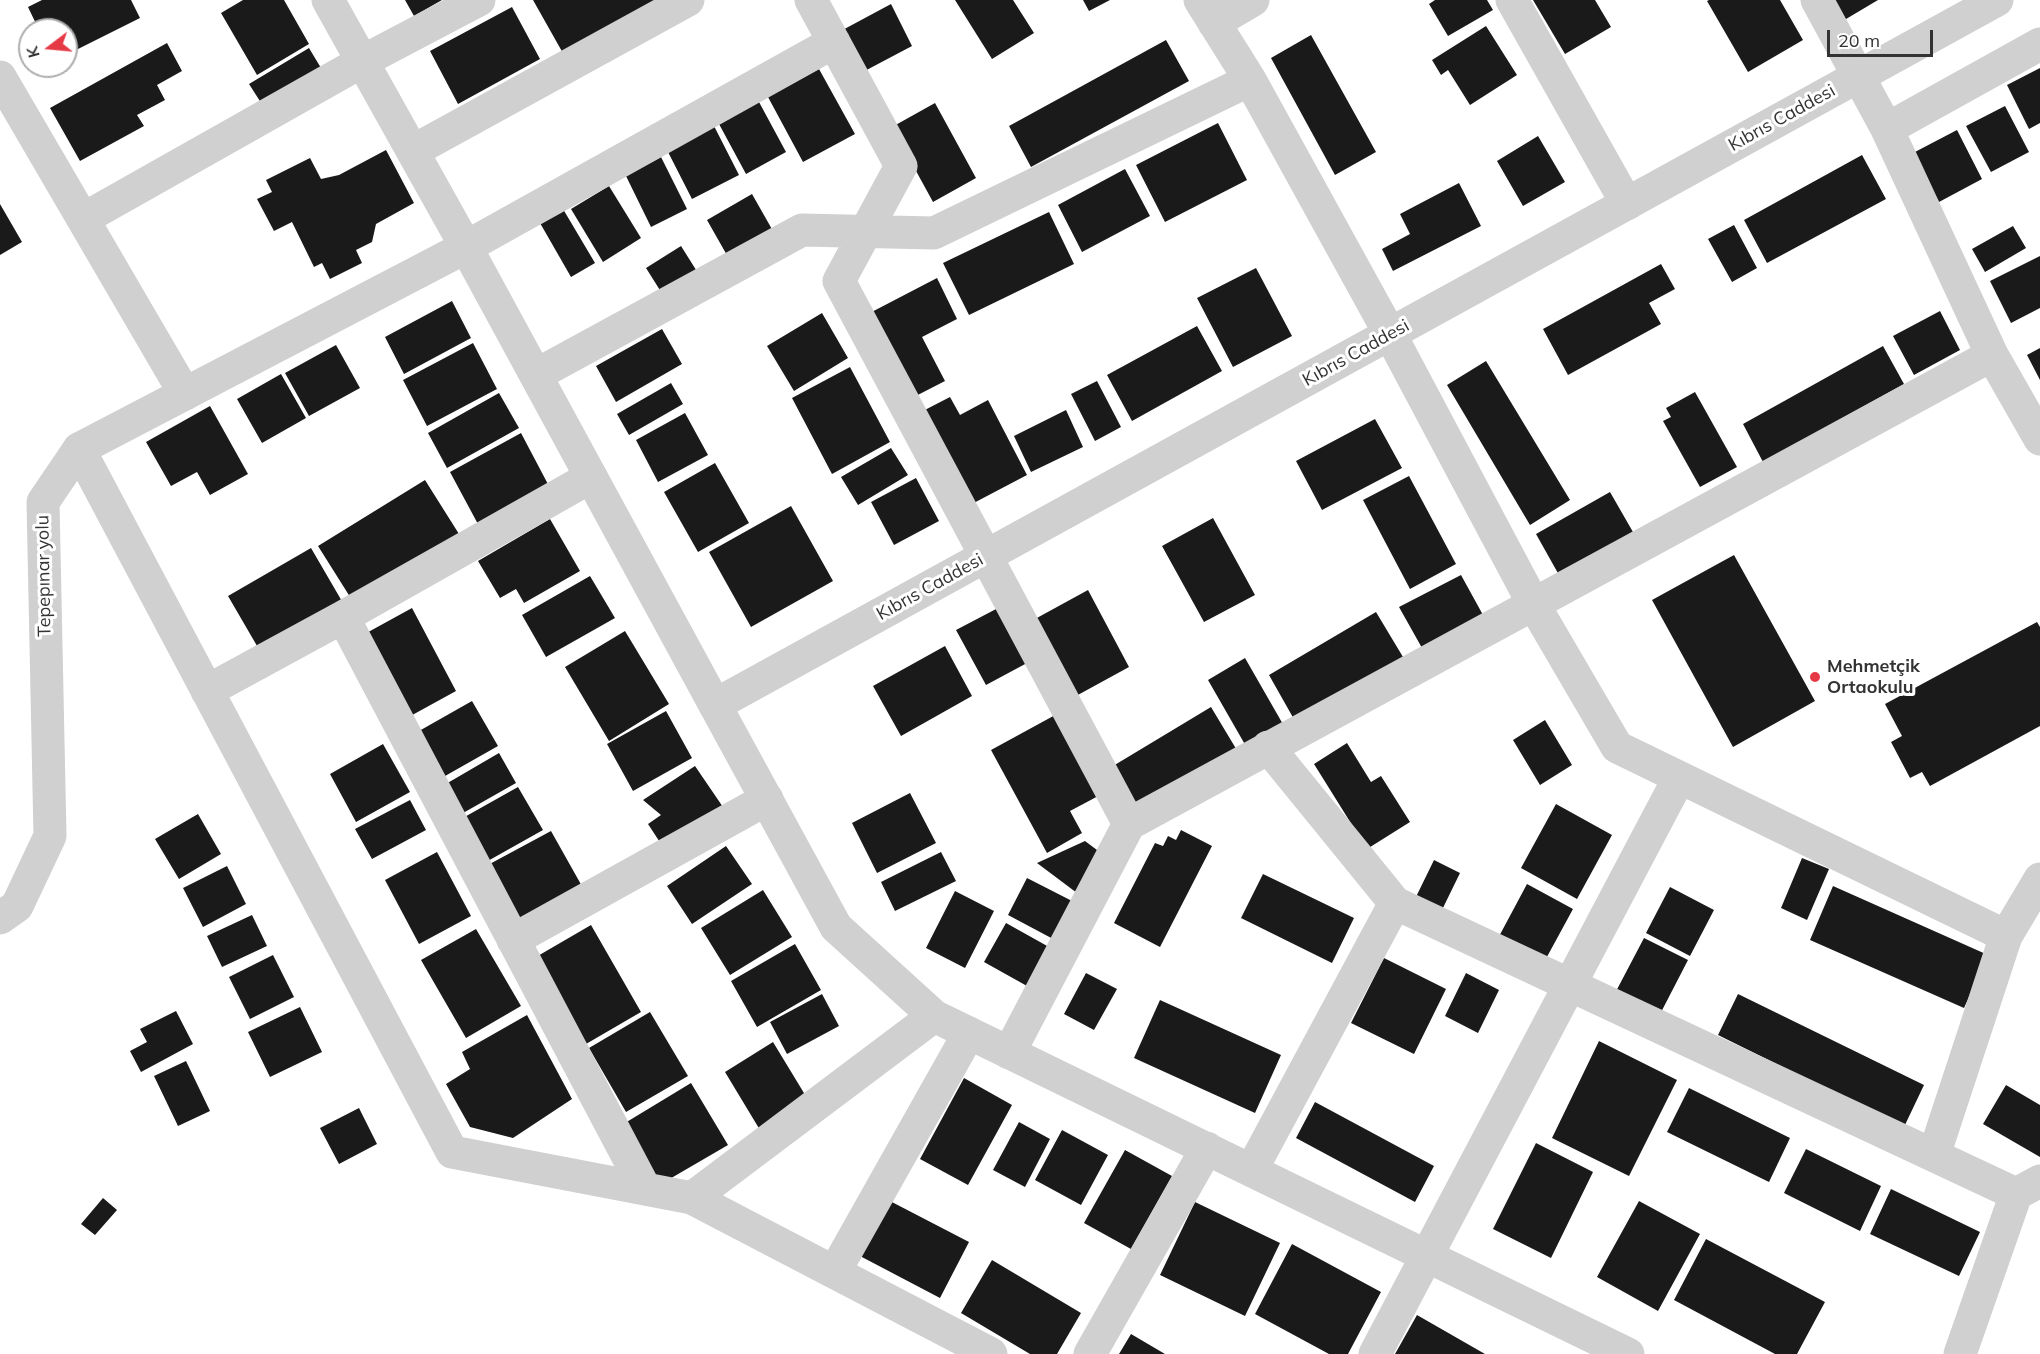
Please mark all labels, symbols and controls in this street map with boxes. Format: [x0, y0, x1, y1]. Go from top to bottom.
north arrow [18, 18, 78, 78]
scale bar [1830, 18, 1936, 56]
text: 20 m [1838, 29, 1880, 52]
text: K [22, 45, 44, 60]
street label: Kıbrıs Caddesi [1725, 80, 1839, 156]
street label: Kıbrıs Caddesi [1299, 315, 1413, 391]
street label: Tepepınar yolu [32, 515, 56, 637]
street label: Kıbrıs Caddesi [873, 549, 987, 625]
place label: Mehmetçik Ortaokulu [1827, 656, 1920, 698]
marker: Mehmetçik Ortaokulu [1808, 670, 1822, 684]

